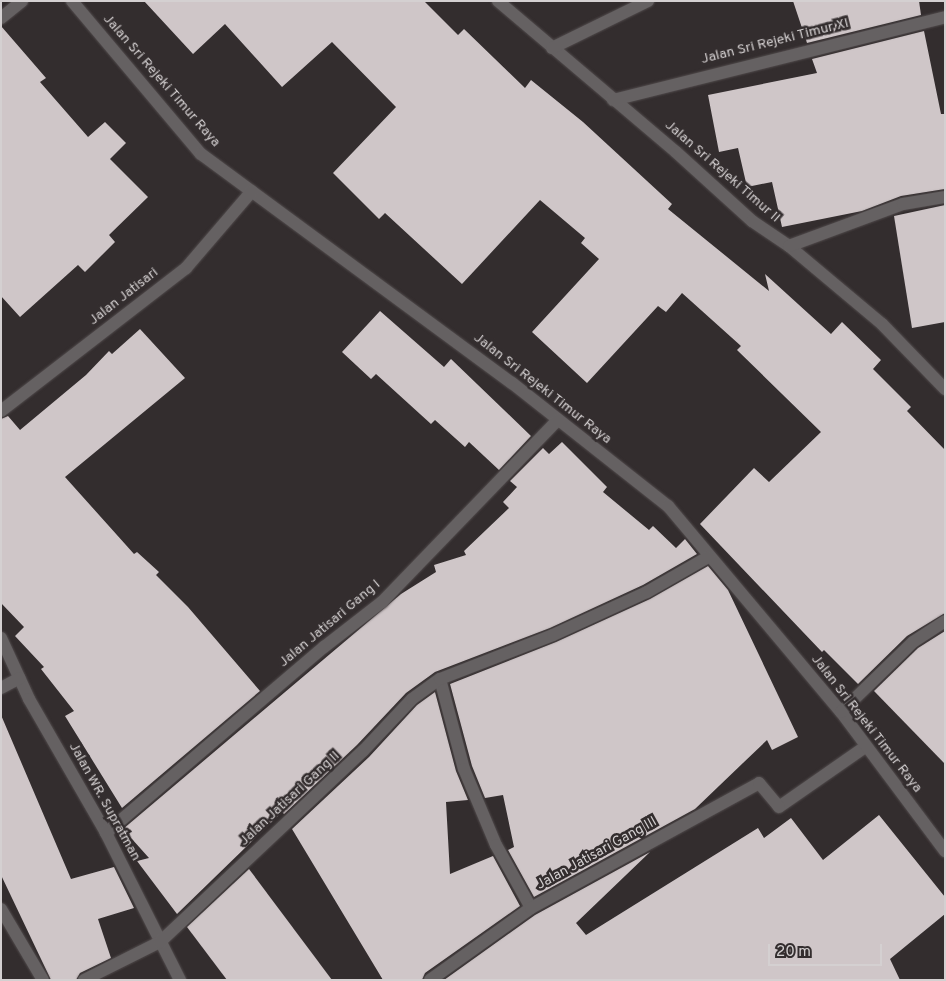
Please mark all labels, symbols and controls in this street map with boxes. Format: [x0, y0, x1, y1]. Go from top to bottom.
street label: Jalan Sri Rejeki Timur Raya [99, 11, 223, 151]
street label: Jalan Sri Rejeki Timur XI [699, 15, 851, 69]
street label: Jalan Sri Rejeki Timur II [661, 117, 783, 227]
street label: Jalan Jatisari [86, 265, 162, 329]
street label: Jalan Sri Rejeki Timur Raya [469, 330, 615, 448]
street label: Jalan Jatisari Gang I [276, 577, 384, 671]
street label: Jalan Sri Rejeki Timur Raya [807, 651, 925, 797]
street label: Jalan WR. Supratman [64, 740, 144, 864]
street label: Jalan Jatisari Gang II [236, 748, 344, 850]
street label: Jalan Jatisari Gang III [534, 814, 660, 894]
scale bar [771, 934, 885, 966]
text: 20 m [776, 943, 811, 962]

